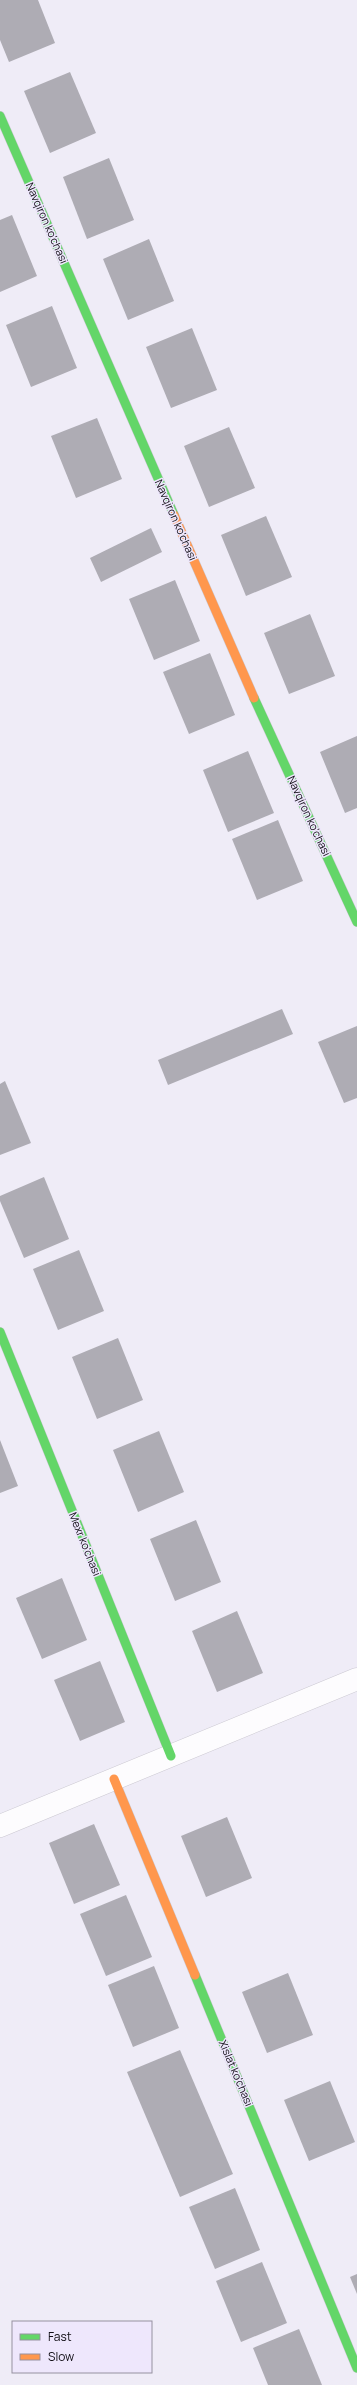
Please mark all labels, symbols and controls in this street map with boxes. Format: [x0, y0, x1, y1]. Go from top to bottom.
street label: Navqiron ko'chasi [23, 180, 72, 266]
street label: Navqiron ko'chasi [152, 477, 201, 563]
street label: Navqiron ko'chasi [284, 773, 335, 858]
street label: Mexr ko'chasi [66, 1510, 105, 1578]
street label: Xislat ko'chasi [216, 2037, 257, 2108]
legend [12, 2321, 152, 2373]
text: Fast [48, 2328, 72, 2345]
text: Slow [48, 2348, 74, 2365]

